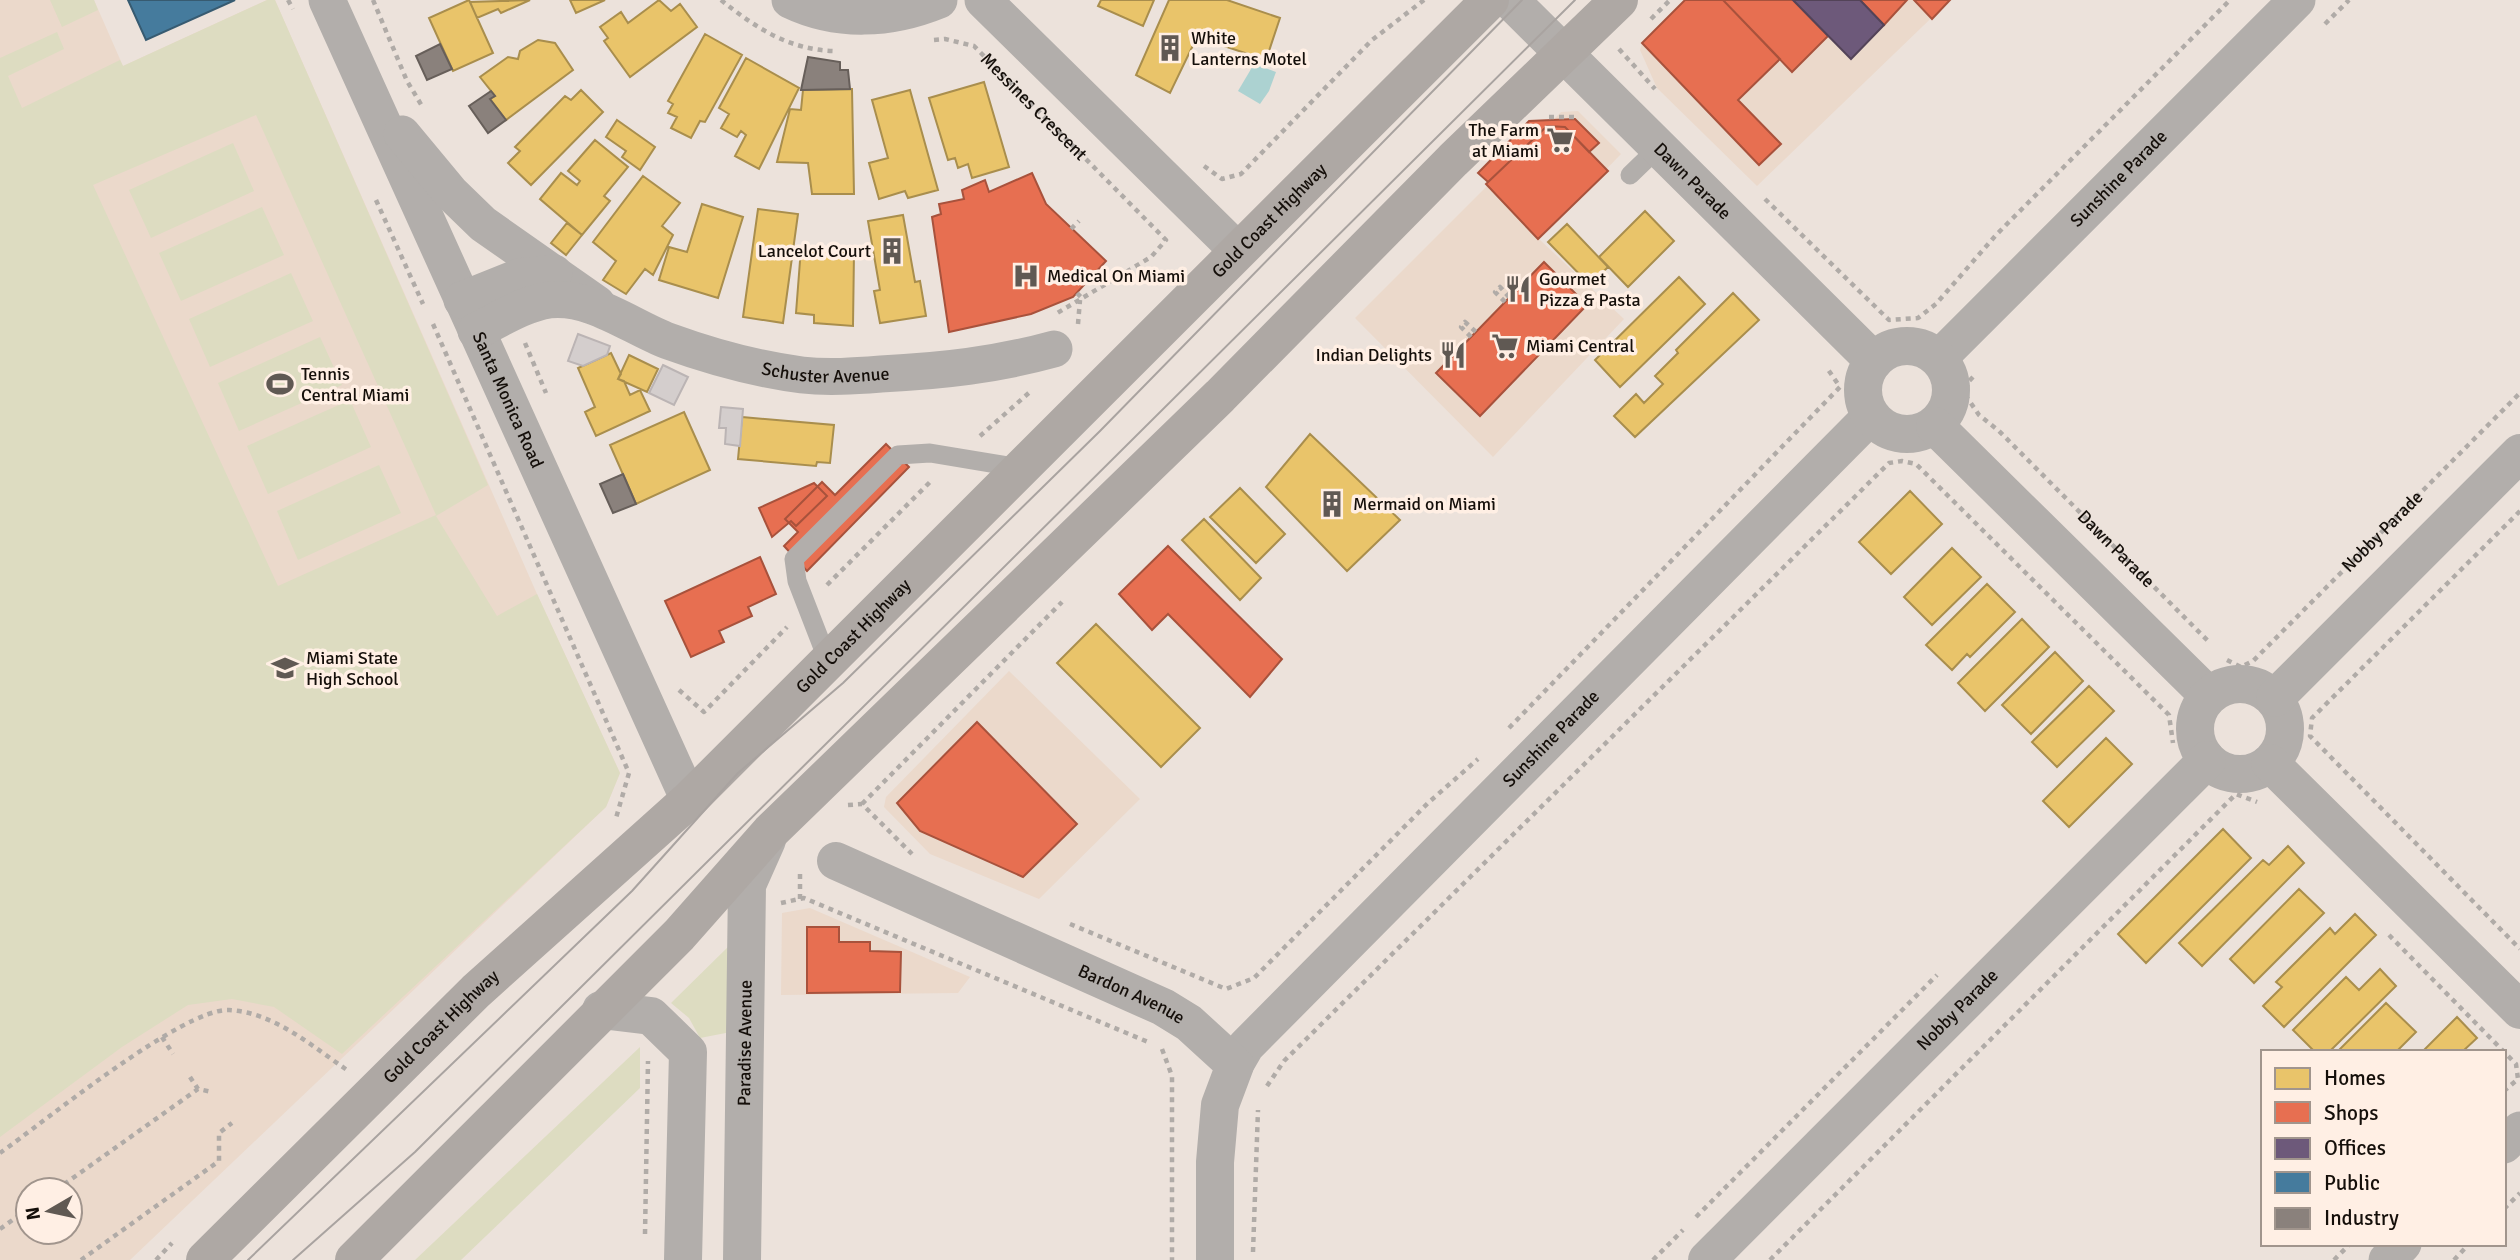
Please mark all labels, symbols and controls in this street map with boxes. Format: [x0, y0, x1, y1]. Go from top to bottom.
place label: White Lanterns Motel [1191, 27, 1307, 70]
building icon: White Lanterns Motel [1155, 33, 1185, 63]
street label: Messines Crescent [976, 48, 1092, 165]
place label: The Farm at Miami [1468, 119, 1539, 162]
supermarket icon: The Farm at Miami [1545, 125, 1575, 155]
street label: Sunshine Parade [2066, 125, 2172, 231]
street label: Dawn Parade [1649, 138, 1736, 224]
street label: Gold Coast Highway [1207, 158, 1332, 282]
building icon: Lancelot Court [877, 236, 907, 266]
place label: Lancelot Court [758, 240, 871, 262]
hospital icon: Medical On Miami [1011, 261, 1041, 291]
place label: Medical On Miami [1047, 265, 1185, 287]
place label: Gourmet Pizza & Pasta [1539, 268, 1641, 311]
restaurant icon: Gourmet Pizza & Pasta [1503, 274, 1533, 304]
street label: Santa Monica Road [468, 328, 548, 472]
supermarket icon: Miami Central [1490, 331, 1520, 361]
place label: Miami Central [1526, 335, 1635, 357]
restaurant icon: Indian Delights [1438, 340, 1468, 370]
place label: Indian Delights [1315, 344, 1432, 366]
street label: Schuster Avenue [760, 357, 890, 388]
place label: Tennis Central Miami [301, 363, 410, 406]
sports icon: Tennis Central Miami [265, 369, 295, 399]
street label: Nobby Parade [2337, 486, 2427, 577]
building icon: Mermaid on Miami [1317, 489, 1347, 519]
place label: Mermaid on Miami [1353, 493, 1496, 515]
street label: Dawn Parade [2073, 505, 2159, 592]
street label: Gold Coast Highway [791, 574, 916, 698]
place label: Miami State High School [306, 647, 399, 690]
school or university icon: Miami State High School [270, 653, 300, 683]
street label: Sunshine Parade [1498, 685, 1604, 792]
street label: Bardon Avenue [1075, 959, 1189, 1029]
street label: Nobby Parade [1912, 964, 2003, 1055]
street label: Gold Coast Highway [378, 965, 504, 1088]
street label: Paradise Avenue [733, 980, 757, 1106]
legend [2261, 1050, 2506, 1246]
text: Homes [2324, 1065, 2386, 1091]
text: Shops [2324, 1100, 2378, 1126]
text: Offices [2324, 1135, 2386, 1161]
text: Public [2324, 1170, 2380, 1196]
north arrow [14, 1176, 84, 1246]
text: N [20, 1205, 46, 1222]
text: Industry [2324, 1205, 2399, 1231]

